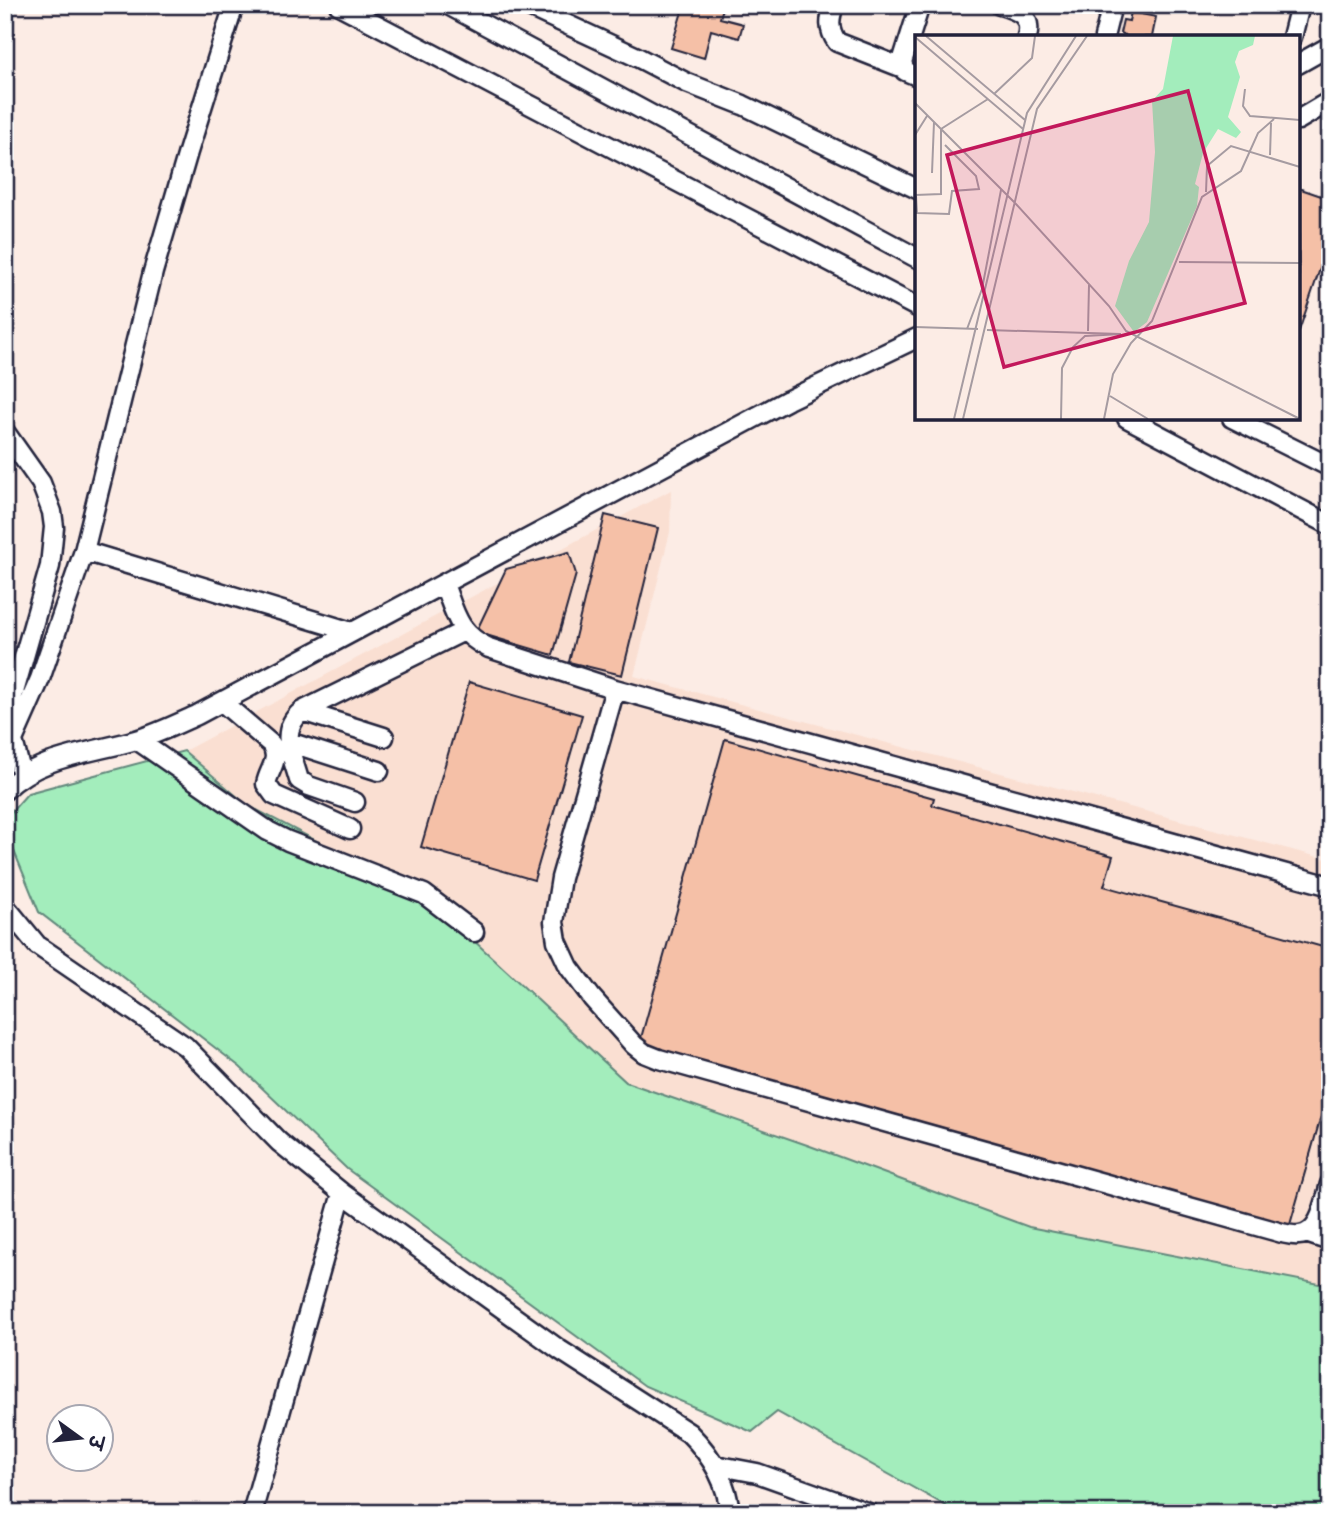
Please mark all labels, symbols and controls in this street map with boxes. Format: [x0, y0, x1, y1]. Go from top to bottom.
inset map [915, 35, 1300, 420]
north arrow [46, 1402, 116, 1472]
text: उ [83, 1431, 108, 1453]

